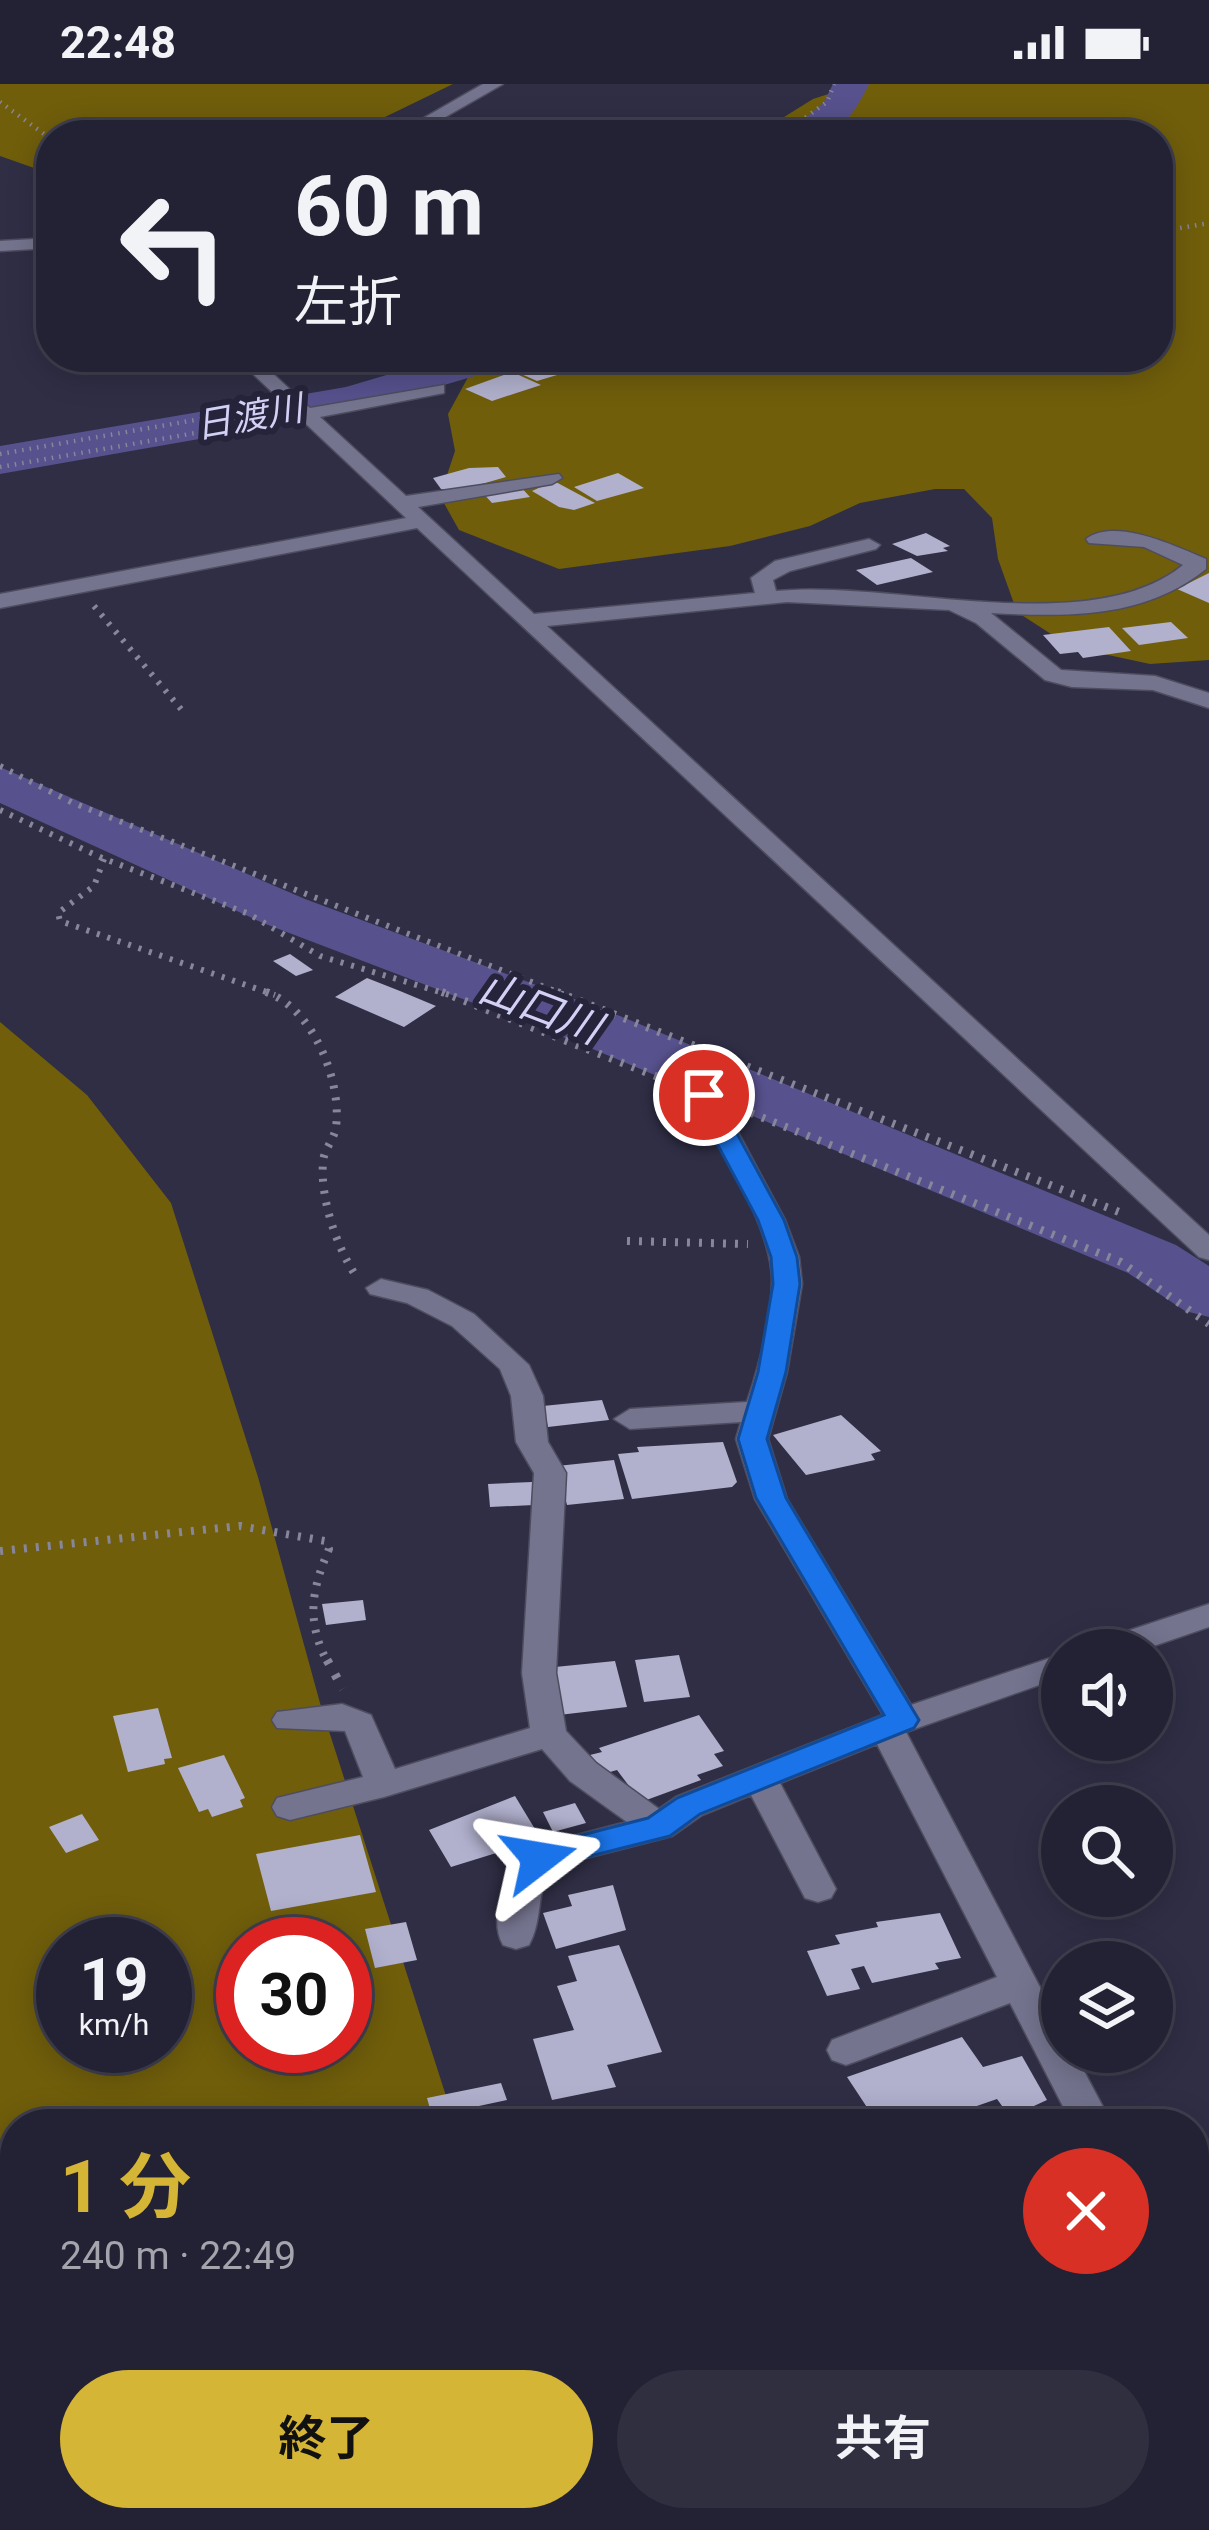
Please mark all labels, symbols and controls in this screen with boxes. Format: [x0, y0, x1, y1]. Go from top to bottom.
text: 22:48 [60, 16, 176, 69]
text: 60 m [294, 157, 484, 256]
icon: left [96, 168, 252, 324]
text: 左折 [294, 271, 402, 334]
water label: 日渡川 [192, 386, 310, 447]
water label: 山口川 [472, 963, 611, 1055]
pin [653, 1044, 755, 1146]
icon: arrive [671, 1062, 737, 1128]
map controls [1041, 1629, 1173, 2073]
button: sound [1041, 1629, 1173, 1761]
button: search [1041, 1785, 1173, 1917]
position arrow [476, 1795, 602, 1921]
speed limit sign: 30 [216, 1917, 372, 2073]
button: layers [1041, 1941, 1173, 2073]
text: 19 [80, 1944, 148, 2015]
text: km/h [79, 2007, 149, 2042]
text: 1 分 [60, 2145, 191, 2230]
button: close [1023, 2148, 1149, 2274]
text: 240 m · 22:49 [60, 2233, 296, 2279]
button: 終了 [60, 2370, 593, 2508]
button: 共有 [617, 2370, 1149, 2508]

